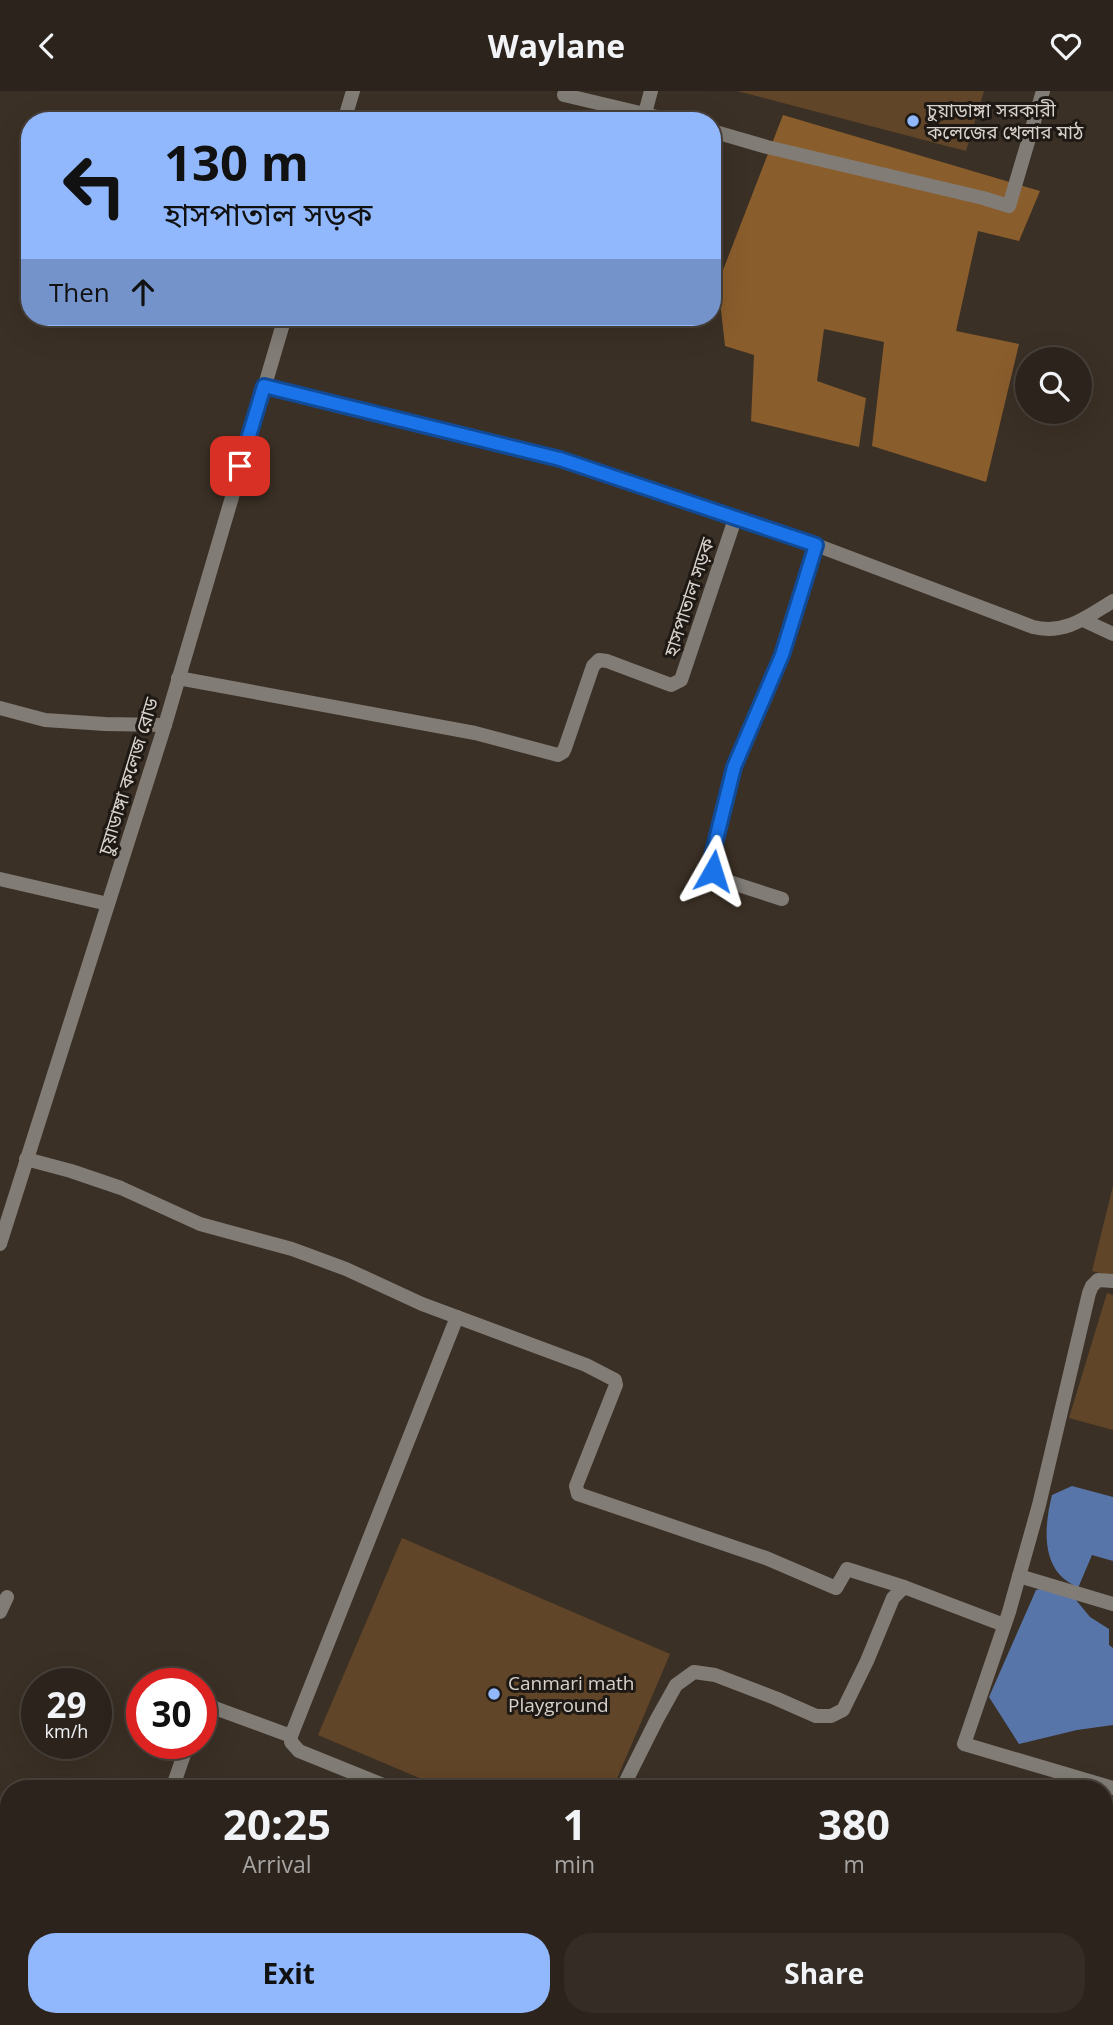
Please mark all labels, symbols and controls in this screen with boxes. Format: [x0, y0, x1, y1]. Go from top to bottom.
text: Waylane [488, 24, 625, 67]
icon: back [28, 27, 66, 65]
icon: heart [1047, 27, 1085, 65]
place label: চুয়াডাঙ্গা সরকারী কলেজের খেলার মাঠ [926, 97, 1084, 145]
marker: চুয়াডাঙ্গা সরকারী কলেজের খেলার মাঠ [905, 113, 921, 129]
text: 130 m [164, 129, 309, 195]
icon: left [49, 140, 140, 231]
text: হাসপাতাল সড়ক [164, 192, 372, 235]
icon: ahead [124, 273, 162, 311]
text: Then [49, 274, 110, 310]
map controls [1015, 347, 1092, 424]
button: search [1015, 347, 1092, 424]
pin [210, 436, 270, 496]
icon: arrive [221, 447, 259, 485]
street label: হাসপাতাল সড়ক [657, 534, 721, 661]
street label: চুয়াডাঙ্গা কলেজ রোড [91, 694, 164, 859]
position arrow [676, 834, 750, 908]
speed limit sign: 30 [126, 1668, 217, 1759]
place label: Canmari math Playground [508, 1670, 634, 1718]
text: 29 [46, 1681, 87, 1728]
marker: Canmari math Playground [486, 1686, 502, 1702]
text: km/h [45, 1719, 88, 1743]
text: 20:25 [223, 1795, 331, 1852]
text: 1 [562, 1795, 587, 1852]
text: 380 [818, 1795, 890, 1852]
text: Arrival [242, 1848, 312, 1880]
text: min [554, 1848, 595, 1880]
text: m [843, 1848, 865, 1880]
button: Exit [28, 1933, 550, 2013]
button: Share [564, 1933, 1085, 2013]

